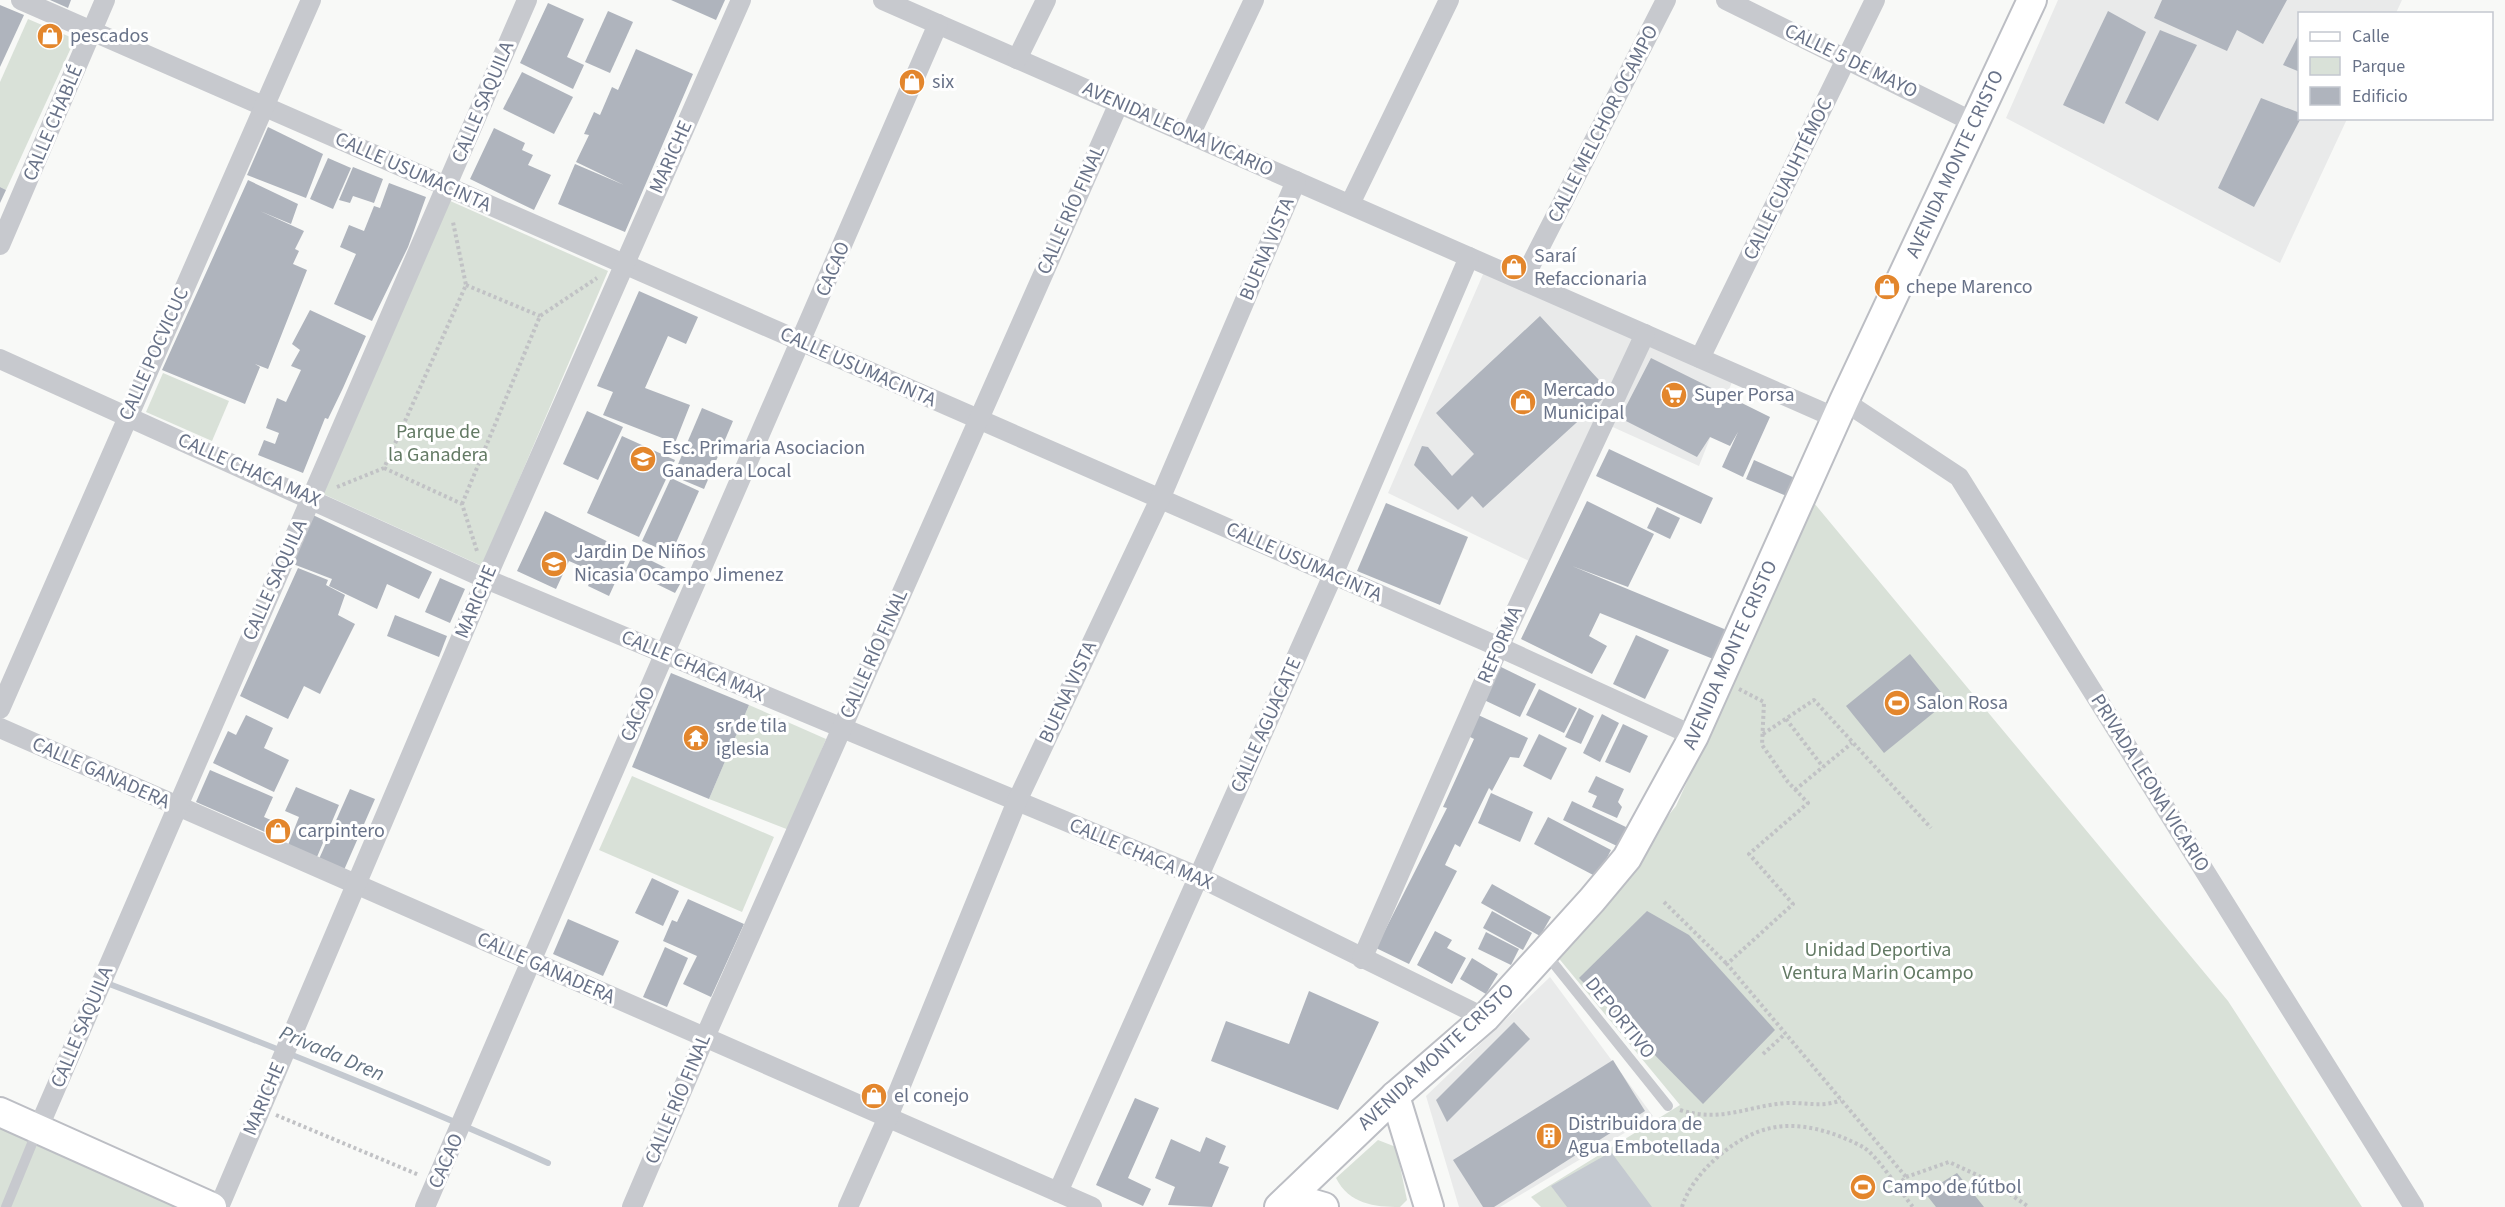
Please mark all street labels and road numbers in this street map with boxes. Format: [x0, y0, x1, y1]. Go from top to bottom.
street label: CALLE 5 DE MAYO [1780, 17, 1922, 105]
street label: CALLE MELCHOR OCAMPO [1541, 20, 1665, 228]
street label: CALLE SAQUILA [445, 37, 521, 167]
street label: CALLE CHABLÉ [16, 61, 90, 185]
street label: AVENIDA MONTE CRISTO [1899, 65, 2011, 263]
street label: AVENIDA LEONA VICARIO [1078, 74, 1278, 184]
street label: CALLE CUAUHTÉMOC [1737, 93, 1839, 265]
street label: MARICHE [643, 116, 699, 198]
street label: CALLE USUMACINTA [331, 125, 496, 219]
street label: CALLE RÍO FINAL [1030, 141, 1112, 279]
street label: BUENA VISTA [1233, 193, 1301, 305]
street label: CACAO [809, 237, 857, 301]
street label: CALLE POCVICUC [112, 283, 196, 425]
street label: CALLE USUMACINTA [776, 320, 941, 414]
street label: CALLE CHACA MAX [173, 426, 325, 514]
street label: CALLE SAQUILA [236, 515, 314, 645]
street label: CALLE USUMACINTA [1222, 515, 1387, 609]
street label: AVENIDA MONTE CRISTO [1676, 556, 1784, 754]
street label: MARICHE [448, 561, 504, 643]
street label: CALLE RÍO FINAL [833, 585, 915, 723]
street label: REFORMA [1471, 602, 1529, 688]
street label: CALLE CHACA MAX [617, 623, 769, 709]
street label: BUENA VISTA [1032, 636, 1104, 748]
street label: CALLE AGUACATE [1224, 653, 1308, 797]
street label: CACAO [614, 682, 662, 746]
street label: PRIVADA LEONA VICARIO [2084, 689, 2216, 877]
street label: CALLE GANADERA [28, 730, 175, 816]
street label: CALLE CHACA MAX [1065, 811, 1217, 897]
street label: CALLE GANADERA [473, 925, 620, 1011]
street label: CALLE SAQUILA [44, 962, 120, 1092]
street label: DEPORTIVO [1578, 971, 1662, 1065]
street label: AVENIDA MONTE CRISTO [1352, 977, 1520, 1137]
street label: CALLE RÍO FINAL [638, 1029, 718, 1168]
street label: MARICHE [236, 1058, 292, 1140]
street label: CACAO [422, 1129, 470, 1193]

